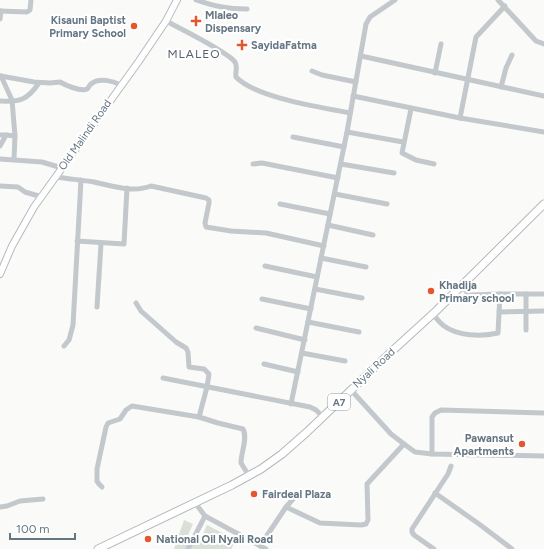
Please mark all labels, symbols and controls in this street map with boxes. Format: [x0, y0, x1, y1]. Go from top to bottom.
place label: Mlaleo Dispensary [205, 9, 262, 35]
place label: Kisauni Baptist Primary School [49, 14, 127, 40]
marker: Mlaleo Dispensary [190, 15, 202, 27]
marker: Kisauni Baptist Primary School [129, 21, 139, 31]
marker: SayidaFatma [236, 39, 248, 51]
place label: SayidaFatma [251, 39, 317, 52]
district label: MLALEO [167, 47, 221, 61]
street label: Old Malindi Road [56, 97, 114, 173]
place label: Khadija Primary school [439, 279, 514, 305]
marker: Khadija Primary school [426, 286, 436, 296]
street label: Nyali Road [350, 345, 398, 391]
road number: A7 [328, 394, 350, 410]
place label: Pawansut Apartments [454, 432, 515, 458]
marker: Pawansut Apartments [517, 439, 527, 449]
place label: Fairdeal Plaza [262, 488, 331, 501]
marker: Fairdeal Plaza [249, 489, 259, 499]
scale bar [10, 515, 75, 541]
text: 100 m [16, 522, 50, 536]
place label: National Oil Nyali Road [156, 533, 273, 546]
marker: National Oil Nyali Road [143, 534, 153, 544]

